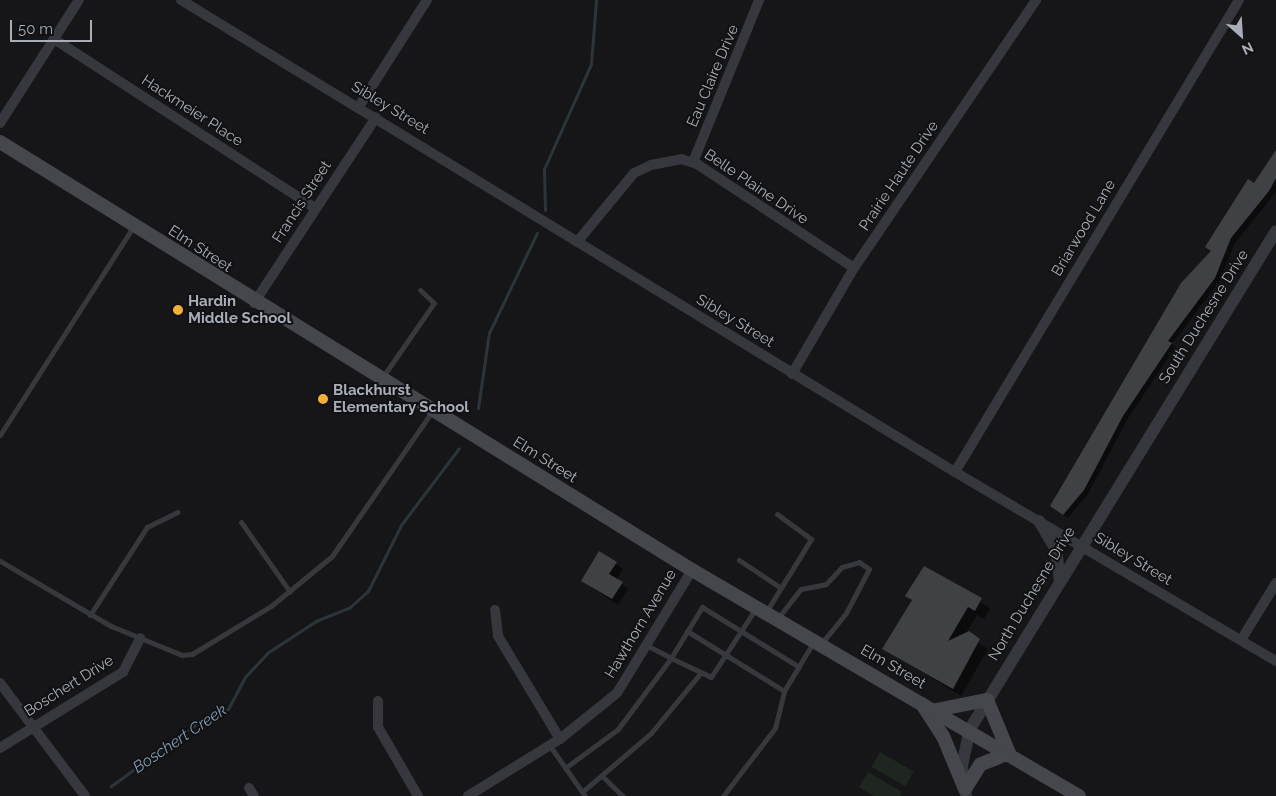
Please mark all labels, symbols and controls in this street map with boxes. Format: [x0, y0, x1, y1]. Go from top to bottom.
scale bar [12, 10, 95, 42]
north arrow [1216, 10, 1266, 60]
text: 50 m [18, 20, 53, 38]
street label: Eau Claire Drive [683, 22, 743, 130]
text: N [1239, 39, 1256, 58]
street label: Hackmeier Place [138, 71, 246, 151]
street label: Sibley Street [348, 78, 432, 138]
street label: Prairie Haute Drive [856, 118, 942, 234]
street label: Belle Plaine Drive [701, 146, 811, 228]
street label: Francis Street [269, 157, 335, 247]
street label: Briarwood Lane [1048, 176, 1120, 280]
street label: Elm Street [165, 222, 235, 276]
street label: South Duchesne Drive [1155, 247, 1253, 387]
street label: Sibley Street [693, 291, 777, 351]
place label: Hardin Middle School [188, 292, 291, 327]
marker: Hardin Middle School [172, 304, 184, 316]
place label: Blackhurst Elementary School [333, 381, 469, 416]
marker: Blackhurst Elementary School [317, 393, 329, 405]
street label: Elm Street [510, 433, 580, 487]
street label: North Duchesne Drive [985, 524, 1079, 664]
street label: Sibley Street [1091, 529, 1175, 589]
street label: Hawthorn Avenue [601, 566, 681, 682]
street label: Elm Street [857, 641, 929, 693]
street label: Boschert Drive [21, 651, 117, 721]
water label: Boschert Creek [129, 701, 231, 777]

